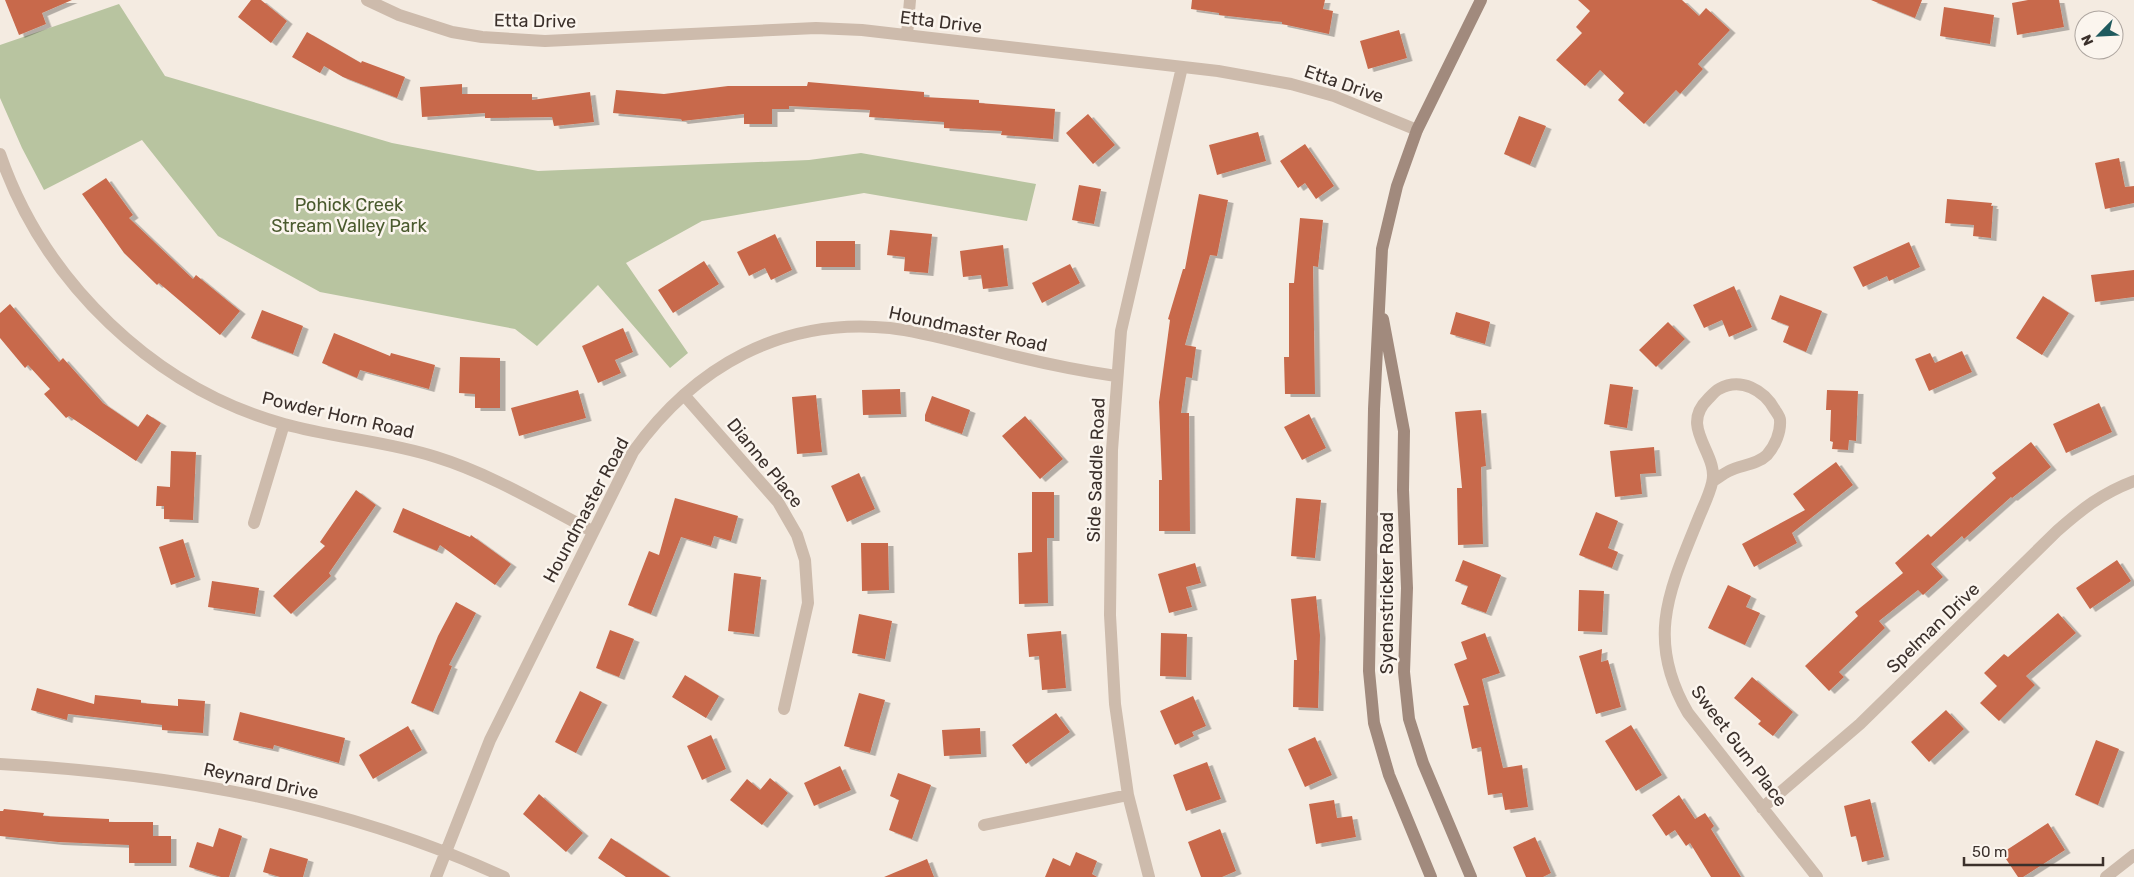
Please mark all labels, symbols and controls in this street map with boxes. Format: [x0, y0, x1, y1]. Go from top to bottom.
street label: Etta Drive [899, 6, 983, 38]
street label: Etta Drive [494, 9, 576, 33]
north arrow [2074, 10, 2124, 60]
text: N [2078, 32, 2097, 48]
street label: Etta Drive [1301, 60, 1387, 108]
park label: Pohick Creek Stream Valley Park [271, 194, 427, 237]
street label: Houndmaster Road [887, 301, 1049, 357]
street label: Powder Horn Road [260, 387, 416, 443]
street label: Side Saddle Road [1082, 397, 1110, 543]
street label: Dianne Place [722, 414, 808, 512]
street label: Houndmaster Road [538, 434, 634, 586]
street label: Sydenstricker Road [1376, 512, 1398, 674]
street label: Spelman Drive [1882, 578, 1984, 678]
street label: Sweet Gum Place [1686, 681, 1792, 811]
street label: Reynard Drive [201, 758, 321, 804]
scale bar [1964, 834, 2103, 866]
text: 50 m [1972, 843, 2007, 861]

